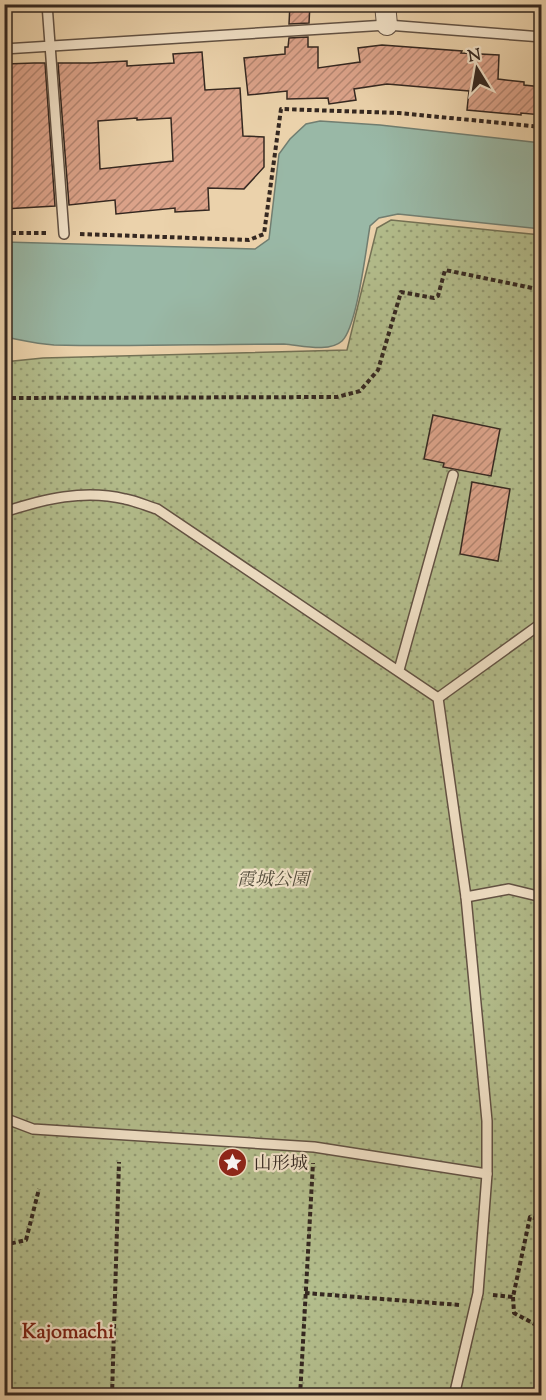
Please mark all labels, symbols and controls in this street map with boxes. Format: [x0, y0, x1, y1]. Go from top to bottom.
north arrow [447, 39, 507, 99]
text: N [466, 44, 483, 69]
park label: 霞城公園 [237, 868, 312, 894]
place icon: 山形城 [217, 1147, 249, 1179]
place label: 山形城 [254, 1152, 308, 1178]
district label: Kajomachi [22, 1319, 114, 1348]

